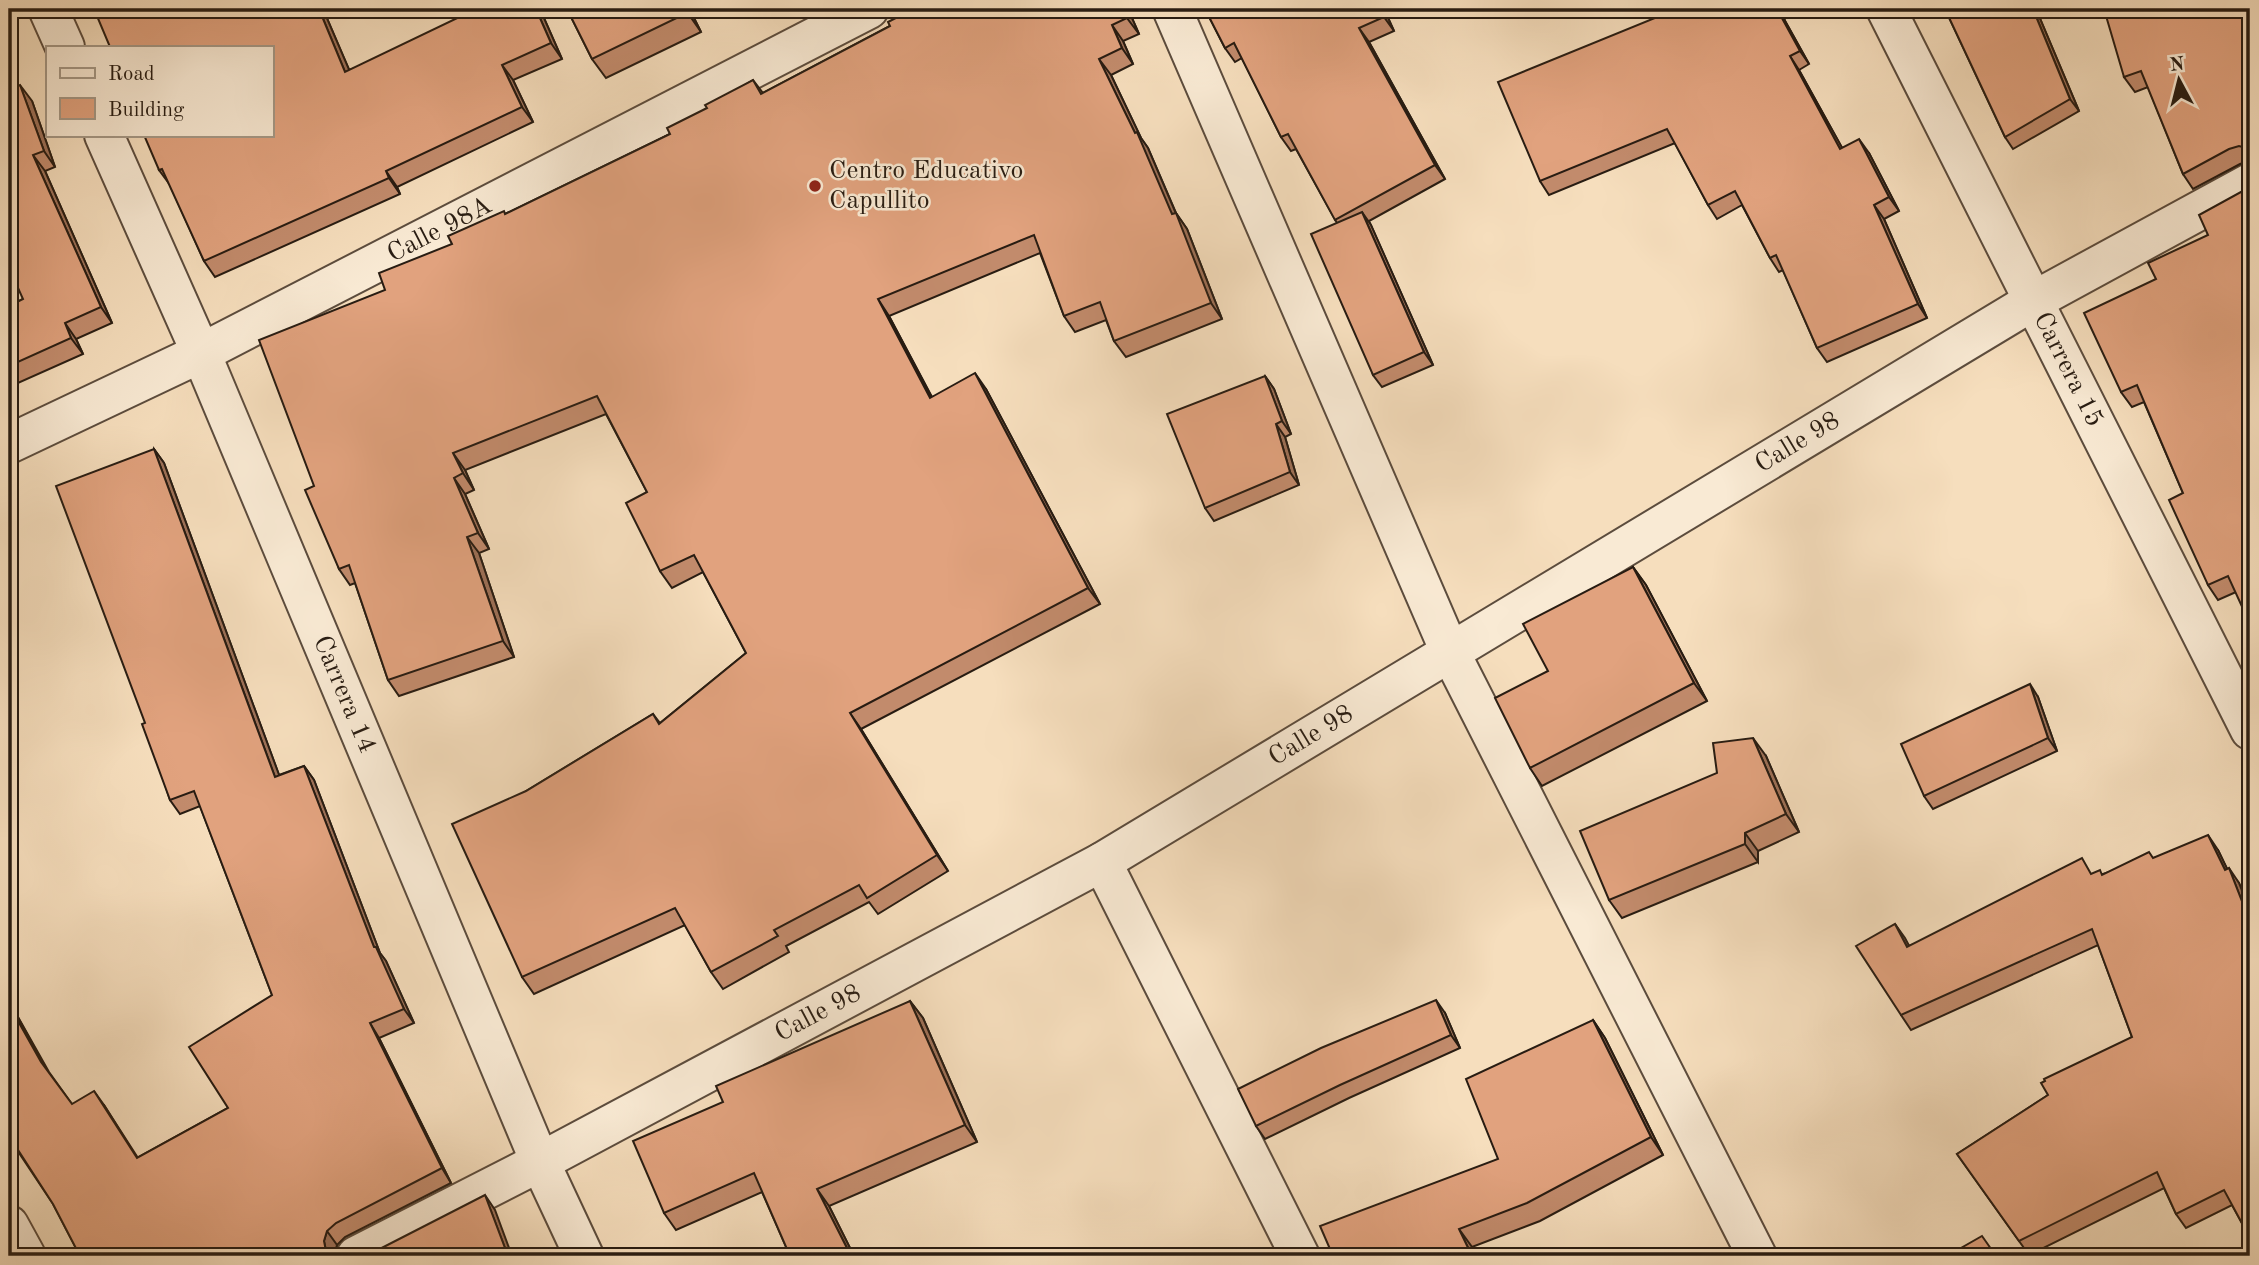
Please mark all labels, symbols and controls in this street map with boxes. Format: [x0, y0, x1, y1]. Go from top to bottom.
legend [46, 46, 273, 136]
north arrow [2144, 46, 2214, 116]
text: N [2169, 55, 2186, 76]
text: Road [108, 64, 155, 85]
text: Building [108, 100, 185, 121]
place label: Centro Educativo Capullito [829, 158, 1023, 214]
marker: Centro Educativo Capullito [807, 178, 823, 194]
street label: Calle 98A [383, 192, 496, 268]
street label: Carrera 15 [2028, 308, 2108, 431]
street label: Calle 98 [1751, 407, 1845, 478]
street label: Carrera 14 [308, 632, 380, 757]
street label: Calle 98 [1264, 701, 1358, 771]
street label: Calle 98 [771, 980, 866, 1047]

